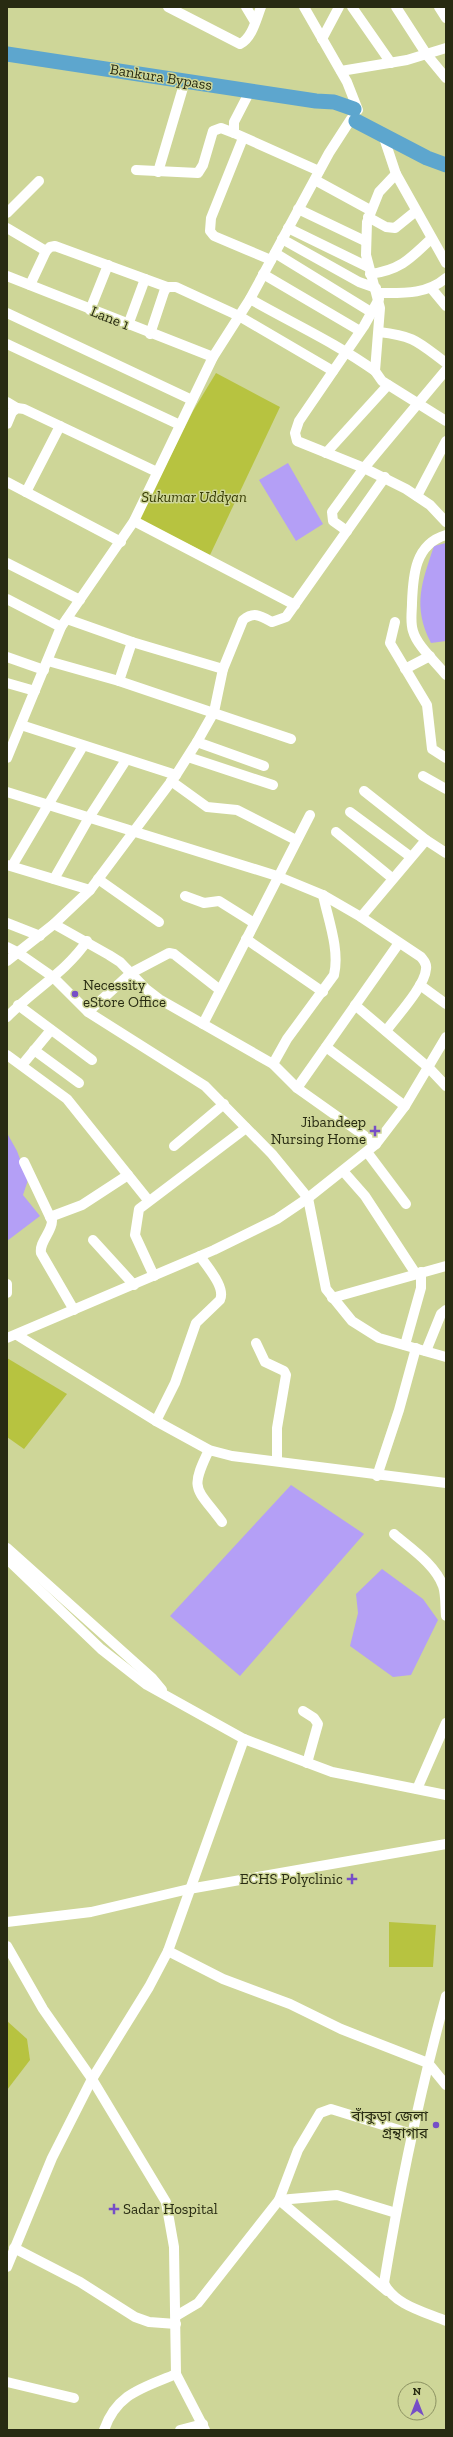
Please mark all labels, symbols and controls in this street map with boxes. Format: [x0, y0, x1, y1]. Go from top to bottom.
street label: Bankura Bypass [109, 60, 213, 94]
street label: Lane 1 [88, 302, 132, 334]
park label: Sukumar Uddyan [141, 488, 247, 506]
place label: Necessity eStore Office [83, 976, 166, 1011]
marker: Necessity eStore Office [70, 989, 80, 999]
place label: Jibandeep Nursing Home [271, 1113, 366, 1148]
marker: Jibandeep Nursing Home [369, 1125, 381, 1137]
place label: ECHS Polyclinic [240, 1870, 343, 1888]
marker: ECHS Polyclinic [346, 1873, 358, 1885]
place label: বাঁকুড়া জেলা গ্ৰন্থাগার [351, 2107, 429, 2142]
marker: বাঁকুড়া জেলা গ্ৰন্থাগার [431, 2120, 441, 2130]
place label: Sadar Hospital [123, 2200, 218, 2218]
marker: Sadar Hospital [108, 2203, 120, 2215]
north arrow [397, 2381, 437, 2421]
text: N [413, 2385, 422, 2398]

